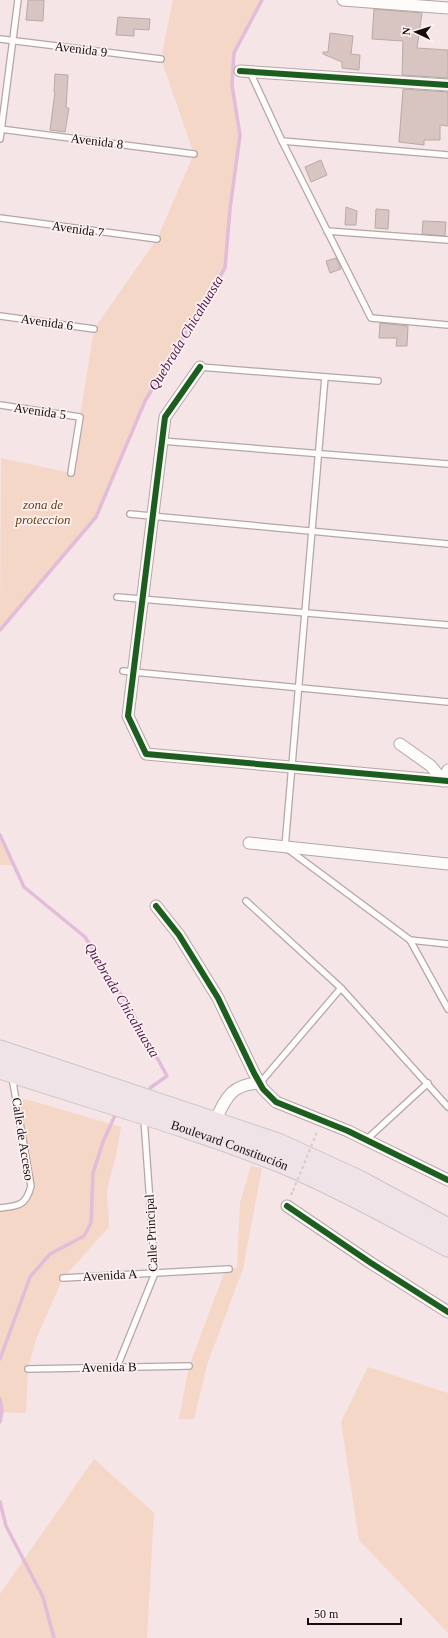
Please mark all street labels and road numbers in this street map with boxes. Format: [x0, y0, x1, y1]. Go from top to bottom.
street label: Avenida 9 [54, 38, 108, 60]
street label: Avenida 8 [70, 130, 124, 152]
street label: Avenida 7 [51, 218, 106, 240]
street label: Avenida 6 [20, 311, 75, 333]
street label: Avenida 5 [13, 400, 67, 422]
street label: Calle de Acceso [9, 1096, 37, 1182]
street label: Boulevard Constitución [169, 1117, 291, 1173]
street label: Calle Principal [141, 1193, 161, 1272]
street label: Avenida A [82, 1266, 138, 1284]
street label: Avenida B [81, 1359, 137, 1375]

